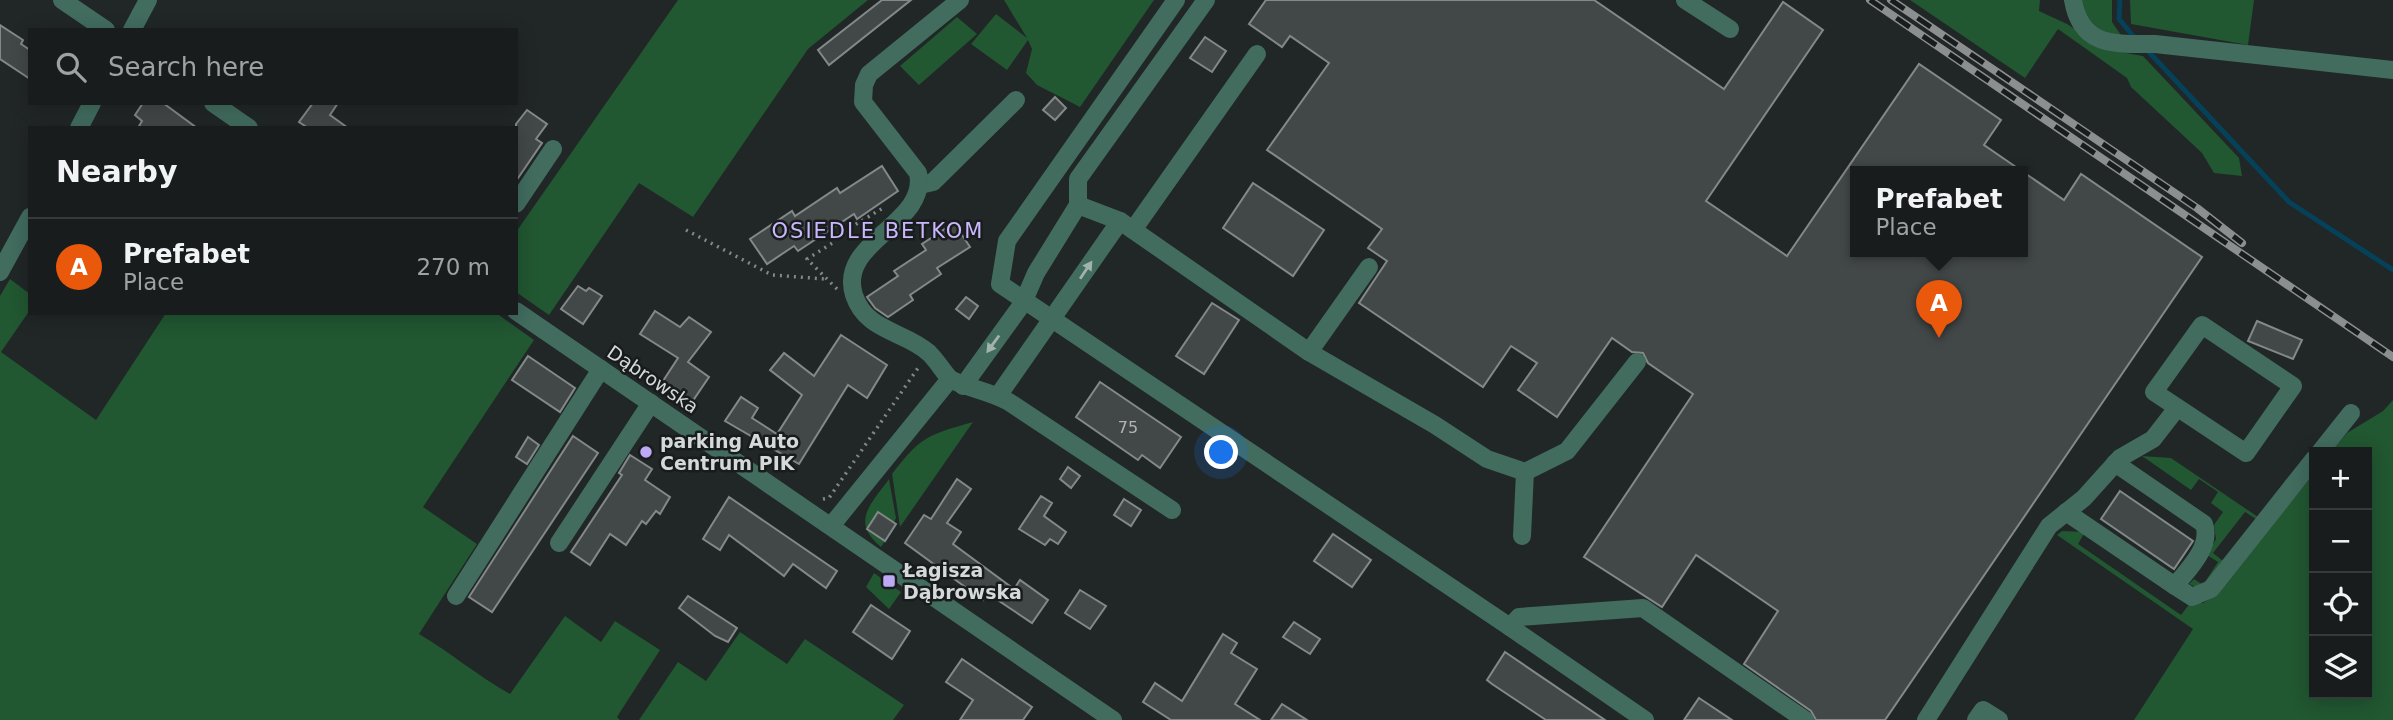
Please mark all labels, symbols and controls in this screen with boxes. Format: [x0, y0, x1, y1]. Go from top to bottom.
search box [28, 28, 518, 105]
icon: search [52, 48, 90, 86]
text: Search here [108, 52, 264, 82]
text: Nearby [56, 154, 178, 189]
popup [1850, 166, 2028, 257]
text: Prefabet [1875, 184, 2003, 214]
text: Place [1875, 214, 1937, 240]
district label: OSIEDLE BETKOM [772, 219, 984, 243]
text: Prefabet [123, 239, 250, 269]
text: A [70, 254, 88, 280]
text: 270 m [416, 254, 490, 280]
one-way arrow [1080, 260, 1093, 280]
text: Place [123, 269, 184, 295]
pin: A [1916, 280, 1962, 338]
one-way arrow [986, 335, 1000, 353]
street label: Dąbrowska [603, 340, 703, 418]
house number: 75 [1118, 418, 1138, 437]
place label: parking Auto Centrum PIK [660, 430, 799, 474]
your location [1204, 435, 1238, 469]
marker: parking Auto Centrum PIK [638, 444, 654, 460]
map controls [2309, 447, 2372, 699]
button: + [2309, 447, 2372, 510]
button: − [2309, 510, 2372, 573]
place label: Łagisza Dąbrowska [902, 559, 1022, 603]
marker: Łagisza Dąbrowska [881, 573, 897, 589]
button: locate [2309, 573, 2372, 636]
button: layers [2309, 636, 2372, 699]

